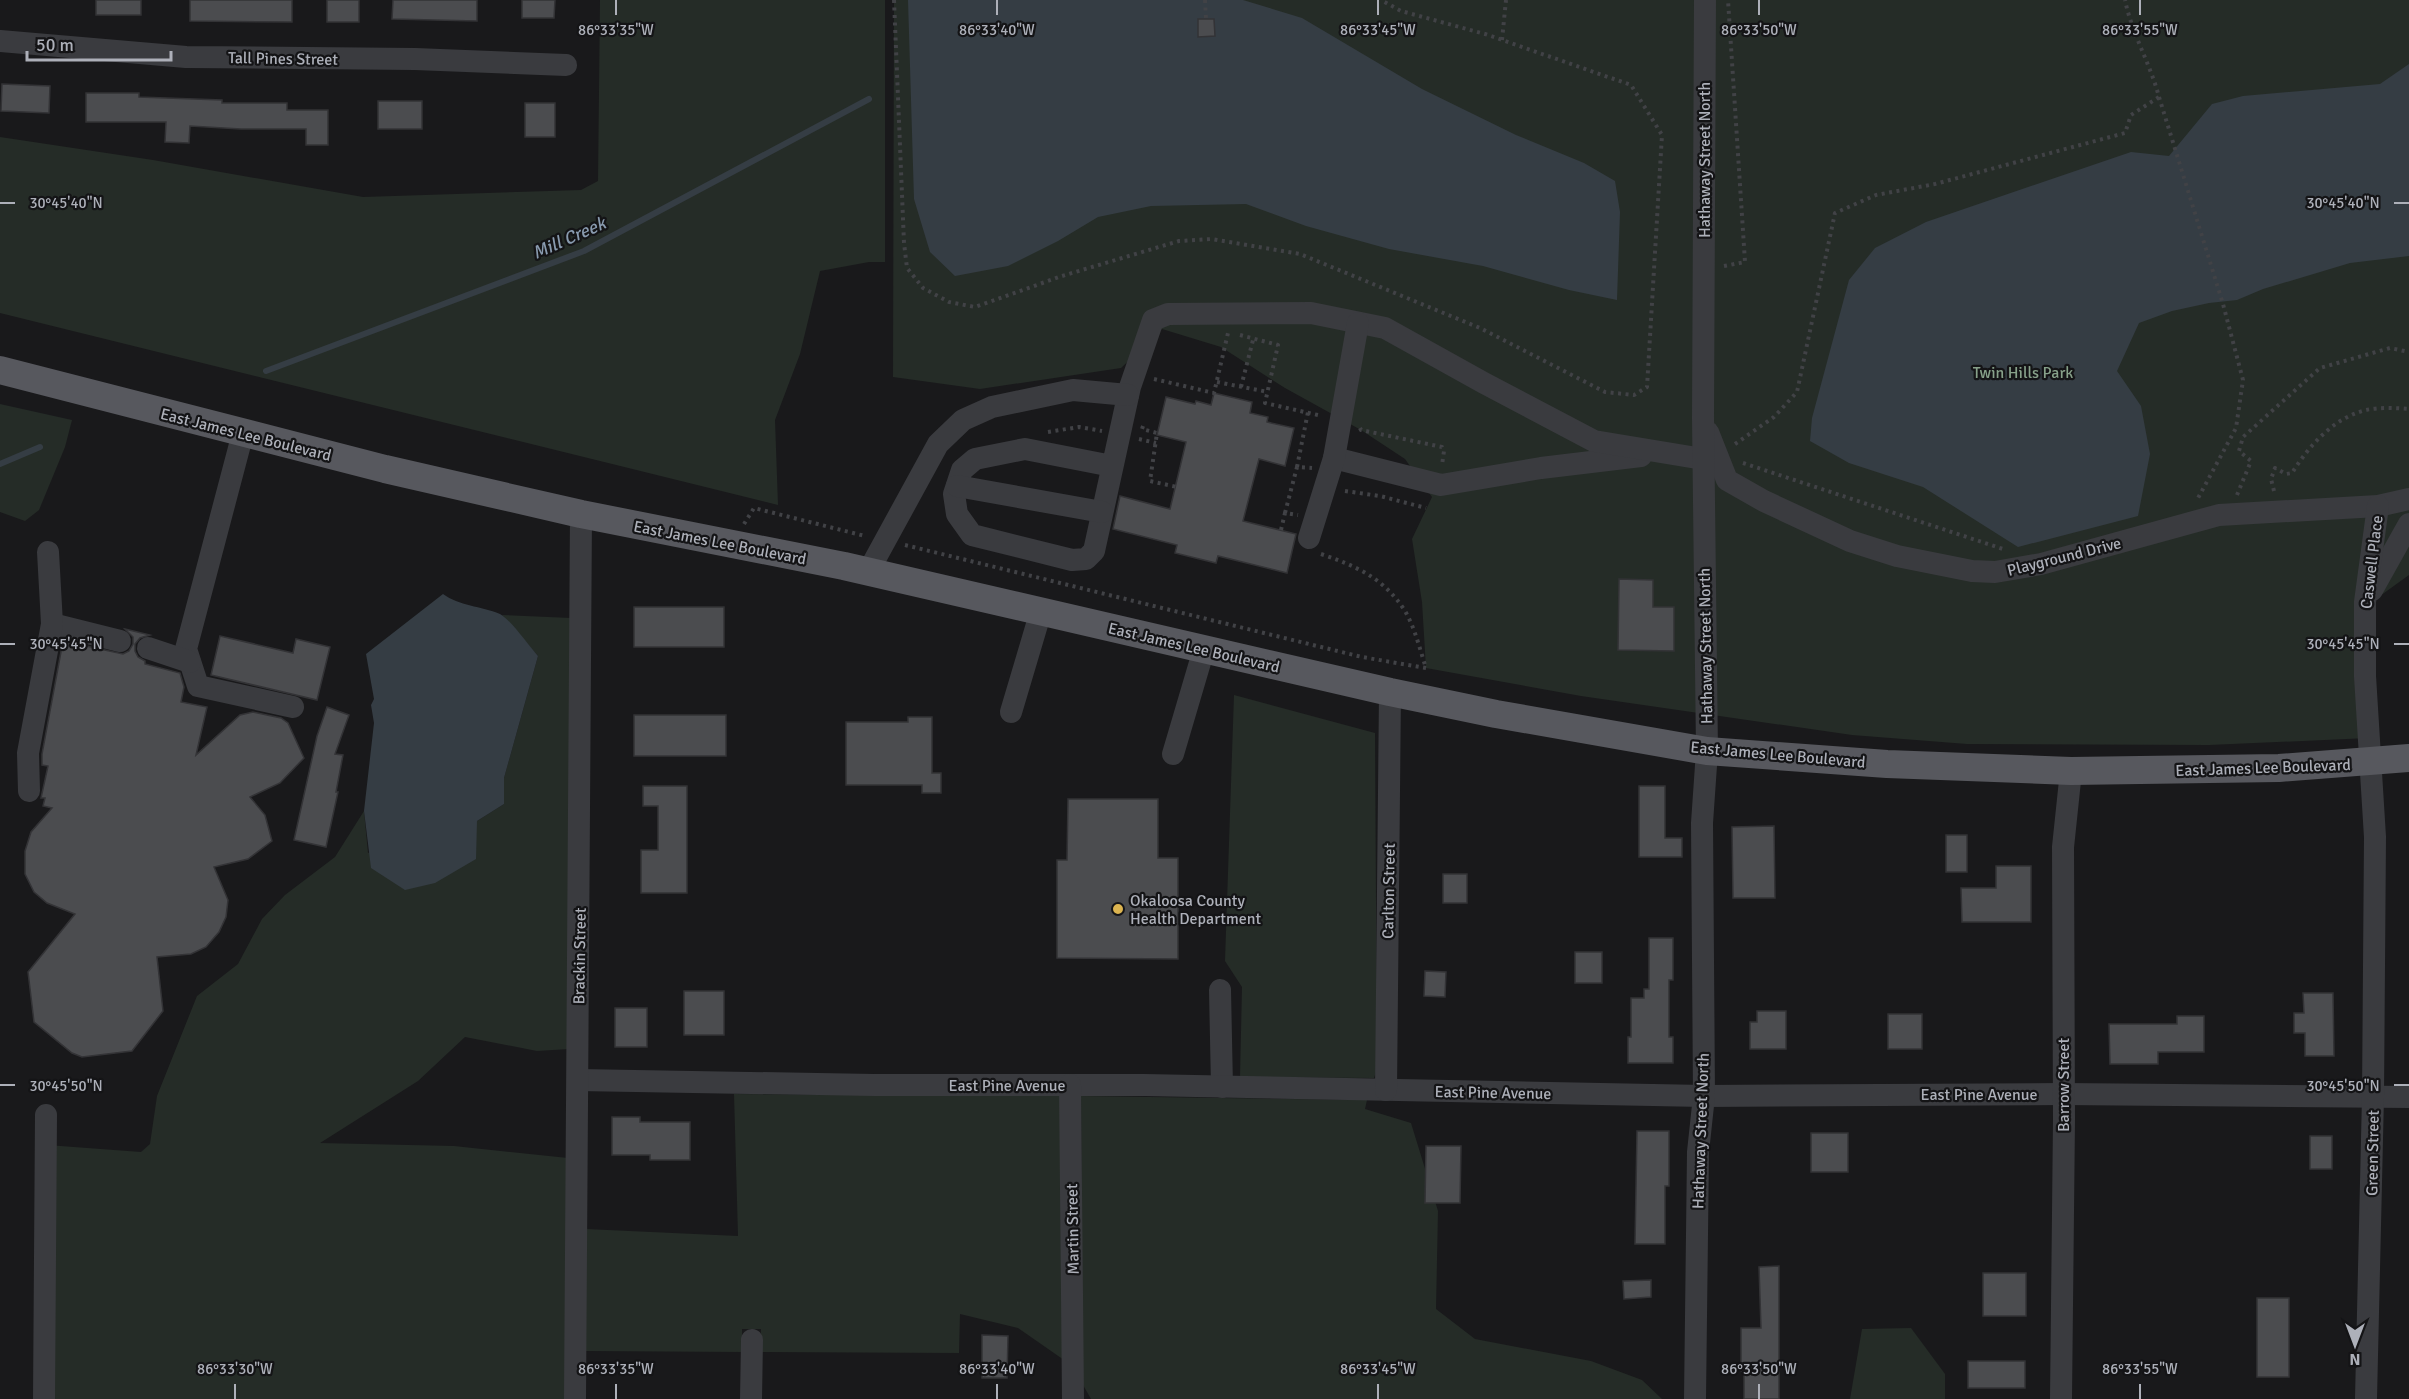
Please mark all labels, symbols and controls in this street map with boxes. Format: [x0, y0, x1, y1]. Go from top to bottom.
text: 86°33'35"W [578, 21, 654, 39]
text: 86°33'40"W [959, 21, 1035, 39]
text: 86°33'45"W [1340, 21, 1416, 39]
text: 86°33'50"W [1721, 21, 1797, 39]
text: 86°33'55"W [2102, 21, 2178, 39]
scale bar [27, 24, 171, 62]
text: 50 m [36, 34, 74, 56]
street label: Tall Pines Street [228, 48, 338, 70]
street label: Hathaway Street North [1695, 82, 1715, 238]
text: 30°45'40"N [29, 194, 103, 212]
text: 30°45'40"N [2306, 194, 2380, 212]
water label: Mill Creek [529, 211, 611, 264]
park label: Twin Hills Park [1973, 363, 2073, 383]
street label: East James Lee Boulevard [158, 404, 333, 466]
street label: Caswell Place [2356, 514, 2388, 610]
street label: East James Lee Boulevard [632, 516, 808, 570]
street label: Playground Drive [2005, 533, 2123, 581]
street label: Hathaway Street North [1695, 568, 1717, 724]
street label: East James Lee Boulevard [1106, 618, 1282, 677]
text: 30°45'45"N [29, 635, 103, 653]
text: 30°45'45"N [2306, 635, 2380, 653]
street label: East James Lee Boulevard [1690, 737, 1866, 773]
street label: East James Lee Boulevard [2175, 755, 2351, 781]
street label: Carlton Street [1378, 843, 1400, 939]
place label: Okaloosa County Health Department [1130, 891, 1261, 929]
marker: Okaloosa County Health Department [1111, 902, 1125, 916]
street label: Brackin Street [569, 907, 591, 1005]
street label: Barrow Street [2054, 1038, 2074, 1132]
street label: Hathaway Street North [1688, 1053, 1714, 1209]
street label: East Pine Avenue [949, 1076, 1065, 1096]
text: 30°45'50"N [29, 1077, 103, 1095]
text: 30°45'50"N [2306, 1077, 2380, 1095]
street label: East Pine Avenue [1434, 1082, 1552, 1104]
street label: East Pine Avenue [1921, 1085, 2037, 1105]
street label: Green Street [2362, 1110, 2384, 1196]
street label: Martin Street [1062, 1183, 1084, 1275]
north arrow [2325, 1315, 2385, 1375]
text: N [2349, 1349, 2361, 1369]
text: 86°33'30"W [197, 1360, 273, 1378]
text: 86°33'35"W [578, 1360, 654, 1378]
text: 86°33'40"W [959, 1360, 1035, 1378]
text: 86°33'45"W [1340, 1360, 1416, 1378]
text: 86°33'50"W [1721, 1360, 1797, 1378]
text: 86°33'55"W [2102, 1360, 2178, 1378]

